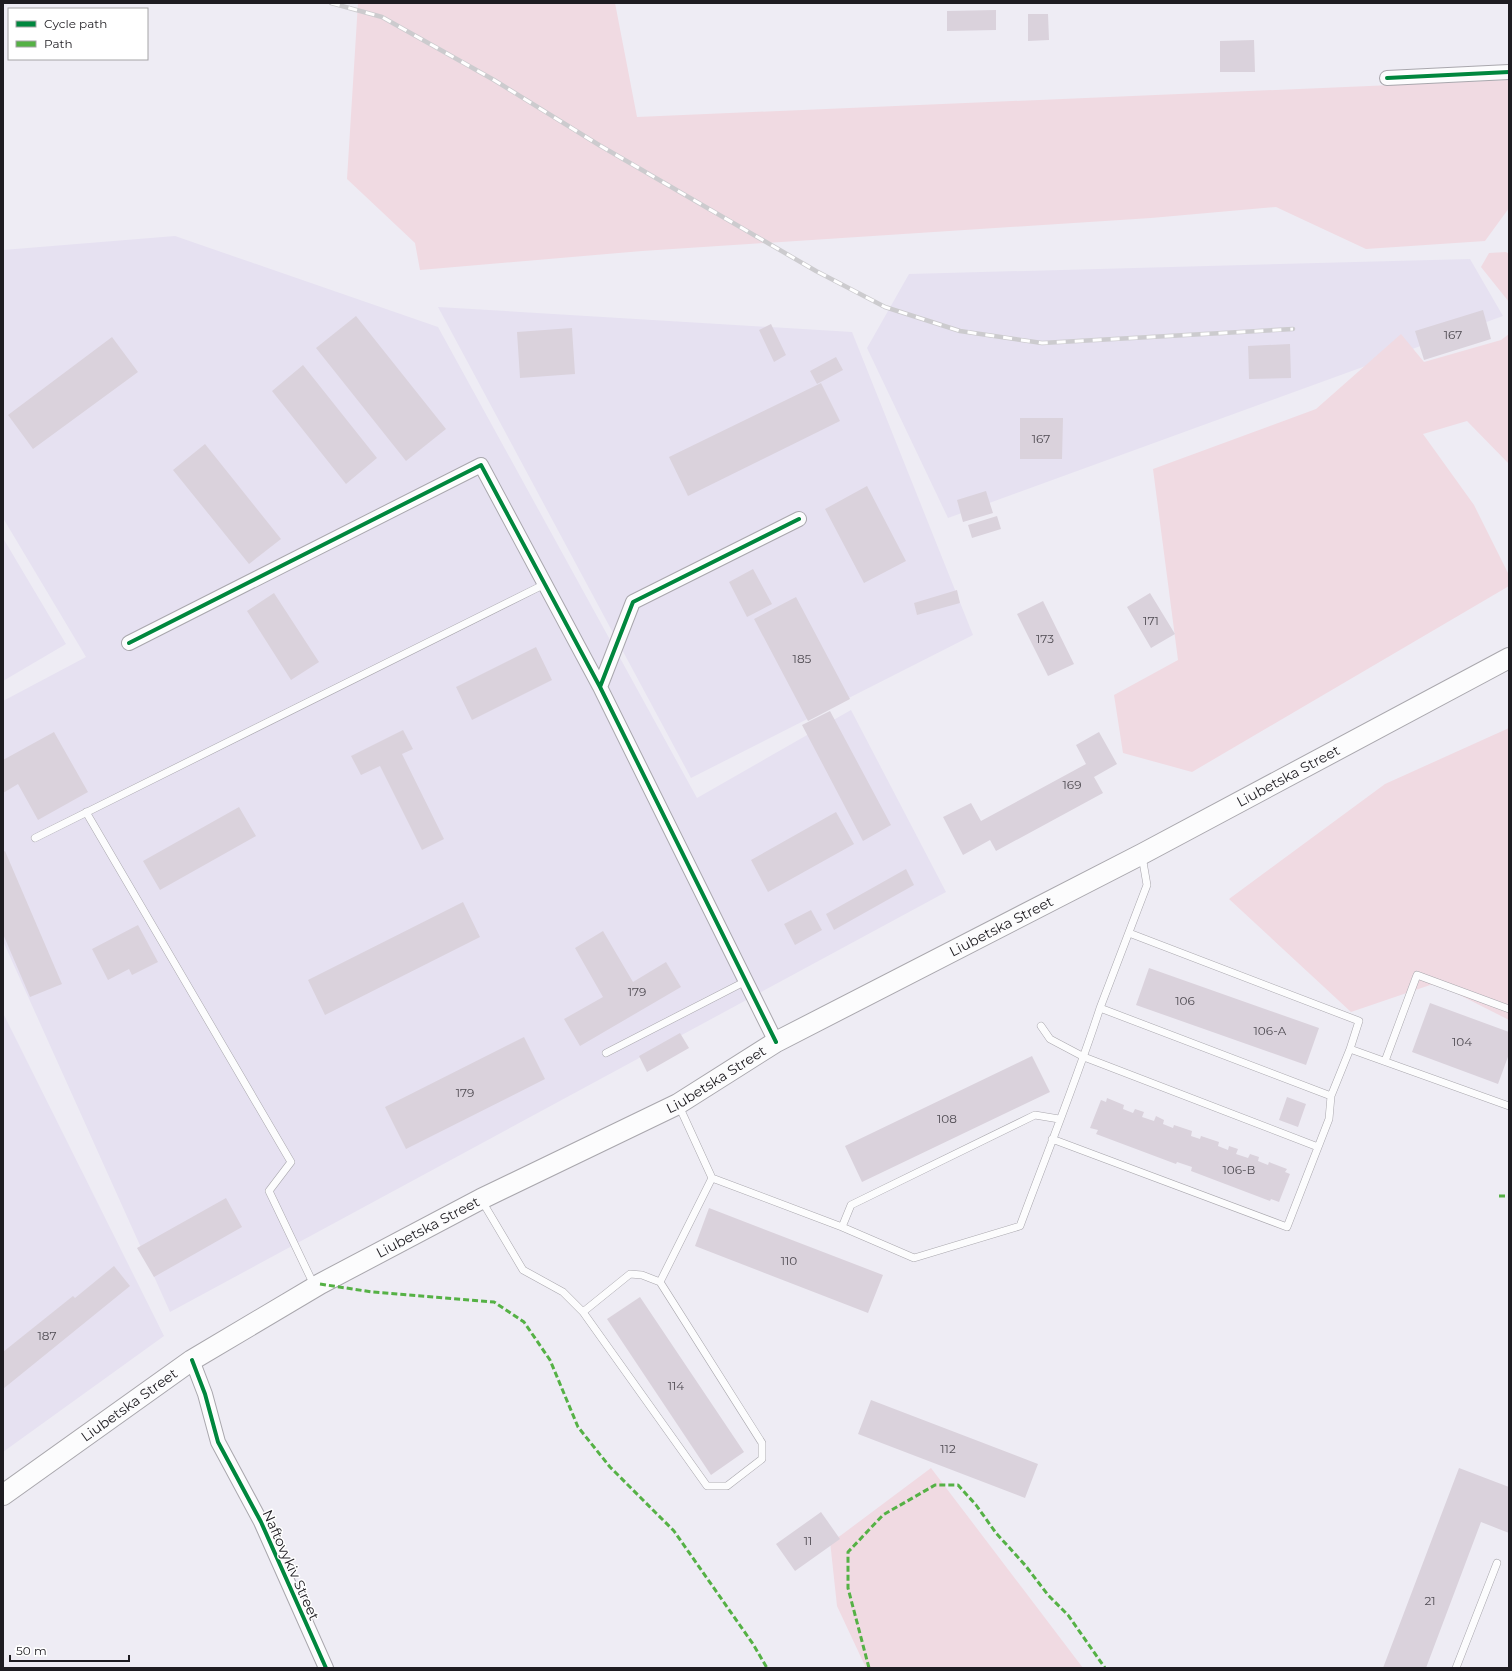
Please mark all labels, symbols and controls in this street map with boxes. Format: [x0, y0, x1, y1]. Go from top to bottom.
legend [8, 8, 148, 60]
text: Cycle path [44, 16, 107, 31]
text: Path [44, 36, 73, 51]
house number: 167 [1444, 327, 1462, 342]
house number: 167 [1032, 431, 1050, 446]
house number: 171 [1143, 613, 1159, 628]
house number: 173 [1036, 631, 1054, 646]
house number: 185 [793, 651, 812, 666]
street label: Liubetska Street [1233, 741, 1343, 811]
house number: 169 [1063, 777, 1081, 792]
street label: Liubetska Street [946, 892, 1056, 961]
house number: 179 [628, 984, 646, 999]
house number: 106 [1175, 993, 1195, 1008]
house number: 106-А [1254, 1023, 1287, 1038]
house number: 104 [1452, 1034, 1472, 1049]
street label: Liubetska Street [663, 1042, 770, 1117]
house number: 179 [456, 1085, 474, 1100]
house number: 108 [937, 1111, 957, 1126]
house number: 106-В [1222, 1162, 1256, 1177]
street label: Liubetska Street [373, 1192, 483, 1262]
house number: 110 [781, 1253, 797, 1268]
house number: 187 [37, 1328, 57, 1343]
street label: Liubetska Street [77, 1364, 181, 1446]
house number: 114 [668, 1378, 684, 1393]
house number: 112 [940, 1441, 956, 1456]
street label: Naftovykiv Street [259, 1507, 324, 1623]
house number: 11 [804, 1533, 812, 1548]
house number: 21 [1424, 1593, 1436, 1608]
scale bar [10, 1637, 129, 1663]
text: 50 m [16, 1643, 47, 1658]

